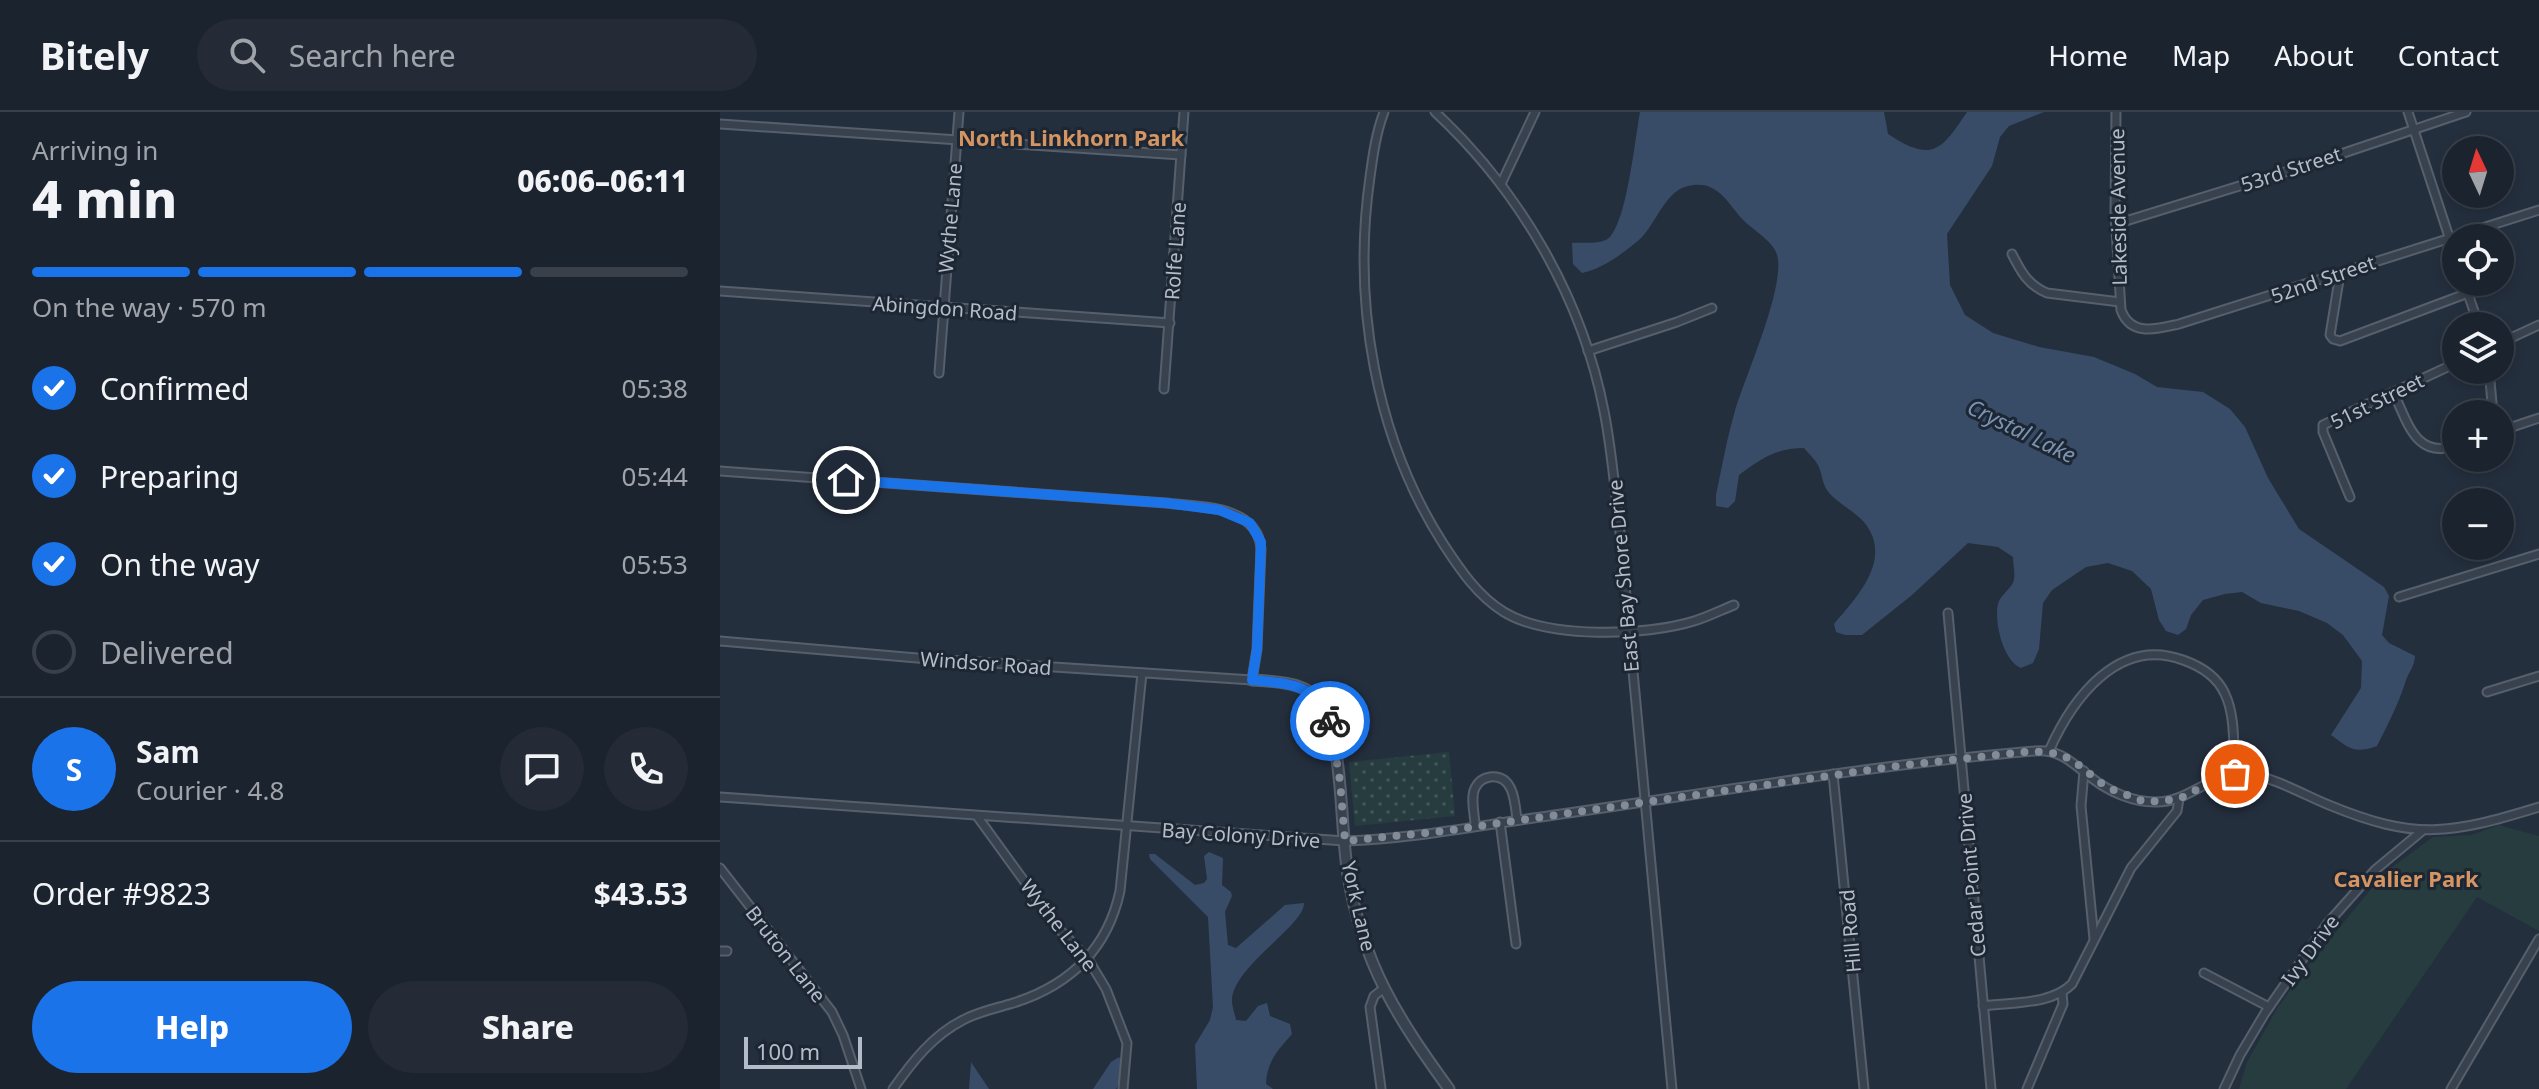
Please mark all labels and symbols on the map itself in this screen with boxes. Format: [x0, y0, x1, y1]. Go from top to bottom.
district label: North Linkhorn Park [958, 122, 1184, 152]
street label: Lakeside Avenue [2103, 128, 2133, 286]
north arrow [2442, 136, 2514, 208]
street label: 53rd Street [2237, 140, 2345, 198]
street label: Wythe Lane [932, 162, 968, 274]
street label: Rolfe Lane [1158, 201, 1192, 301]
street label: 52nd Street [2267, 249, 2379, 309]
street label: Abingdon Road [872, 289, 1018, 327]
street label: 51st Street [2326, 367, 2428, 435]
water label: Crystal Lake [1963, 391, 2081, 469]
pin [812, 446, 880, 514]
street label: East Bay Shore Drive [1601, 479, 1645, 673]
street label: Windsor Road [919, 645, 1053, 681]
courier [1290, 681, 1370, 761]
pin [2201, 740, 2269, 808]
street label: Cedar Point Drive [1950, 792, 1992, 958]
street label: Bay Colony Drive [1161, 816, 1321, 854]
street label: York Lane [1336, 858, 1382, 954]
district label: Cavalier Park [2333, 863, 2479, 893]
street label: Wythe Lane [1014, 873, 1104, 977]
street label: Hill Road [1833, 888, 1867, 974]
street label: Bruton Lane [740, 900, 832, 1008]
street label: Ivy Drive [2275, 909, 2345, 991]
scale bar [744, 1033, 862, 1069]

